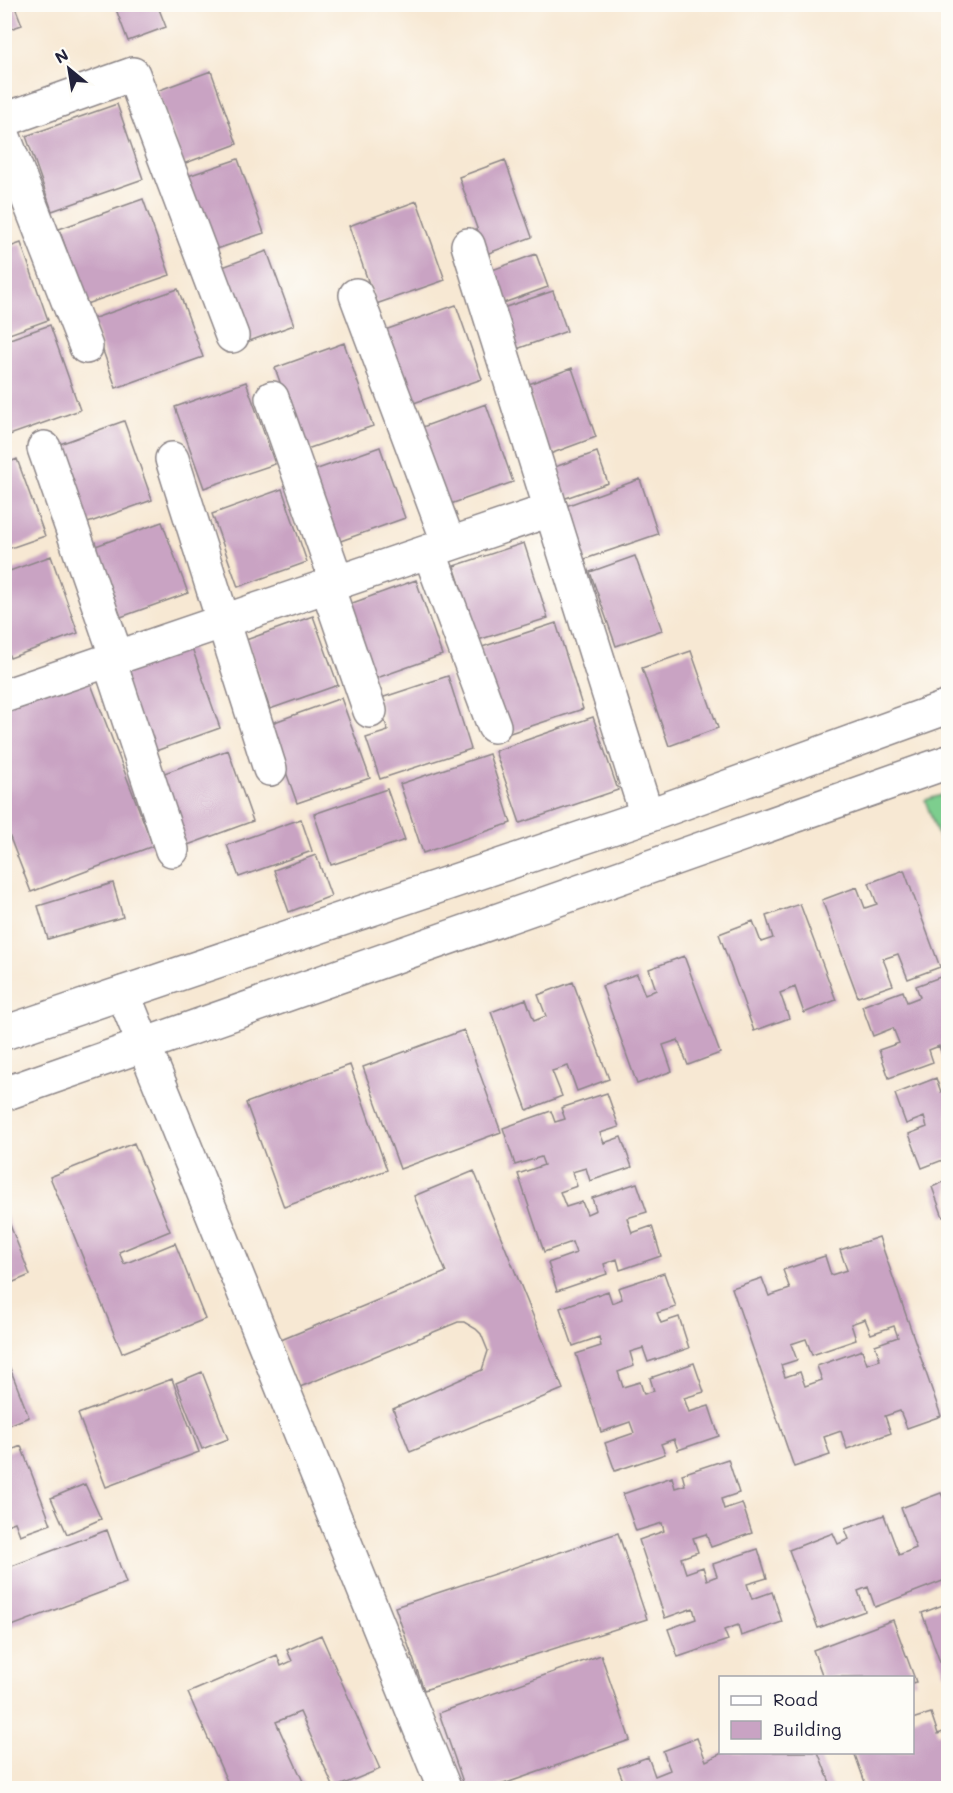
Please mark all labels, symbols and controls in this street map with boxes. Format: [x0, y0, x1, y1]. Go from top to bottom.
north arrow [39, 39, 99, 99]
text: N [51, 43, 72, 68]
legend [719, 1676, 914, 1754]
text: Road [773, 1687, 818, 1711]
text: Building [773, 1717, 841, 1741]

